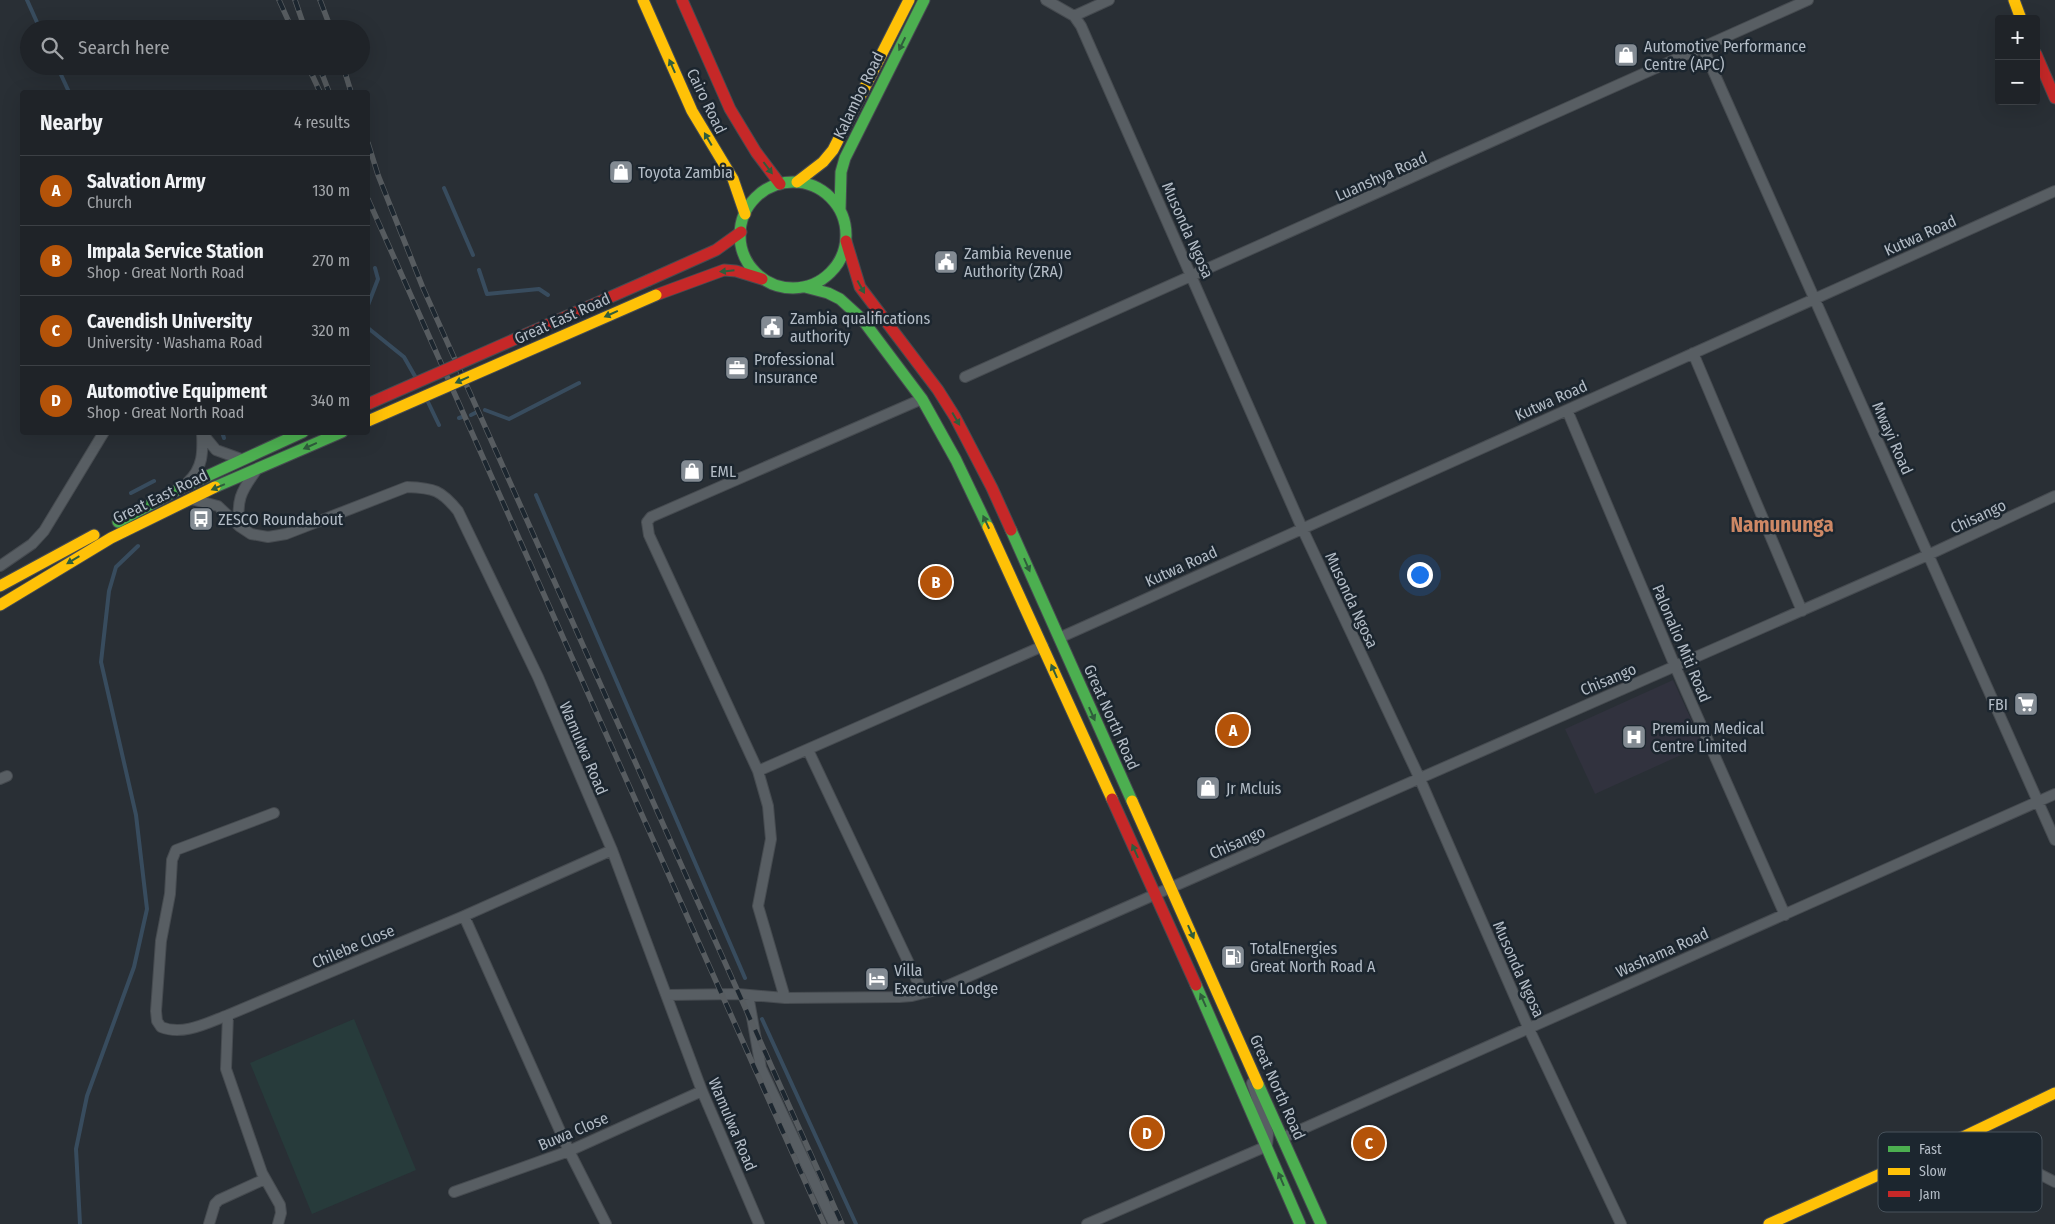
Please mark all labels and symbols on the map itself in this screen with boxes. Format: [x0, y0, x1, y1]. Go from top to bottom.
one-way arrow [898, 37, 906, 51]
place label: Automotive Performance Centre (APC) [1644, 37, 1806, 74]
shop icon: Automotive Performance Centre (APC) [1613, 42, 1639, 68]
street label: Kalambo Road [829, 49, 888, 142]
one-way arrow [668, 59, 676, 73]
street label: Cairo Road [683, 65, 731, 137]
one-way arrow [704, 133, 713, 146]
street label: Luanshya Road [1332, 148, 1430, 205]
shop icon: Toyota Zambia [608, 159, 634, 185]
one-way arrow [763, 161, 774, 174]
place label: Toyota Zambia [638, 163, 733, 182]
street label: Musonda Ngosa [1158, 179, 1217, 282]
street label: Kutwa Road [1881, 211, 1959, 260]
place label: Zambia Revenue Authority (ZRA) [964, 244, 1072, 281]
public building icon: Zambia Revenue Authority (ZRA) [933, 249, 959, 275]
one-way arrow [718, 267, 734, 275]
one-way arrow [857, 280, 865, 295]
street label: Great East Road [511, 289, 613, 348]
place label: Zambia qualifications authority [790, 309, 930, 346]
one-way arrow [604, 311, 618, 319]
public building icon: Zambia qualifications authority [759, 314, 785, 340]
place label: Professional Insurance [754, 350, 835, 387]
office icon: Professional Insurance [724, 355, 750, 381]
one-way arrow [455, 376, 469, 384]
street label: Kutwa Road [1512, 376, 1590, 425]
street label: Mwayi Road [1868, 399, 1917, 477]
one-way arrow [951, 412, 960, 425]
one-way arrow [303, 443, 317, 451]
shop icon: EML [679, 458, 705, 484]
place label: EML [710, 462, 736, 481]
street label: Great East Road [110, 465, 211, 528]
one-way arrow [211, 483, 225, 491]
street label: Chisango [1947, 495, 2009, 538]
bus stop icon: ZESCO Roundabout [188, 506, 214, 532]
place label: ZESCO Roundabout [218, 510, 344, 529]
district label: Namununga [1730, 512, 1834, 538]
one-way arrow [981, 515, 989, 529]
street label: Kutwa Road [1142, 542, 1220, 591]
street label: Musonda Ngosa [1321, 549, 1382, 651]
one-way arrow [66, 555, 79, 564]
one-way arrow [1023, 558, 1031, 572]
your location [1407, 562, 1433, 588]
pin: B [920, 563, 952, 601]
street label: Palonalio Miti Road [1648, 582, 1715, 705]
street label: Chisango [1577, 659, 1639, 700]
street label: Great North Road [1080, 662, 1143, 773]
one-way arrow [1049, 664, 1057, 678]
supermarket icon: FBI [2013, 691, 2039, 717]
place label: FBI [1988, 695, 2008, 714]
street label: Wamulwa Road [555, 699, 612, 798]
one-way arrow [1089, 707, 1097, 721]
pin: A [1217, 711, 1249, 749]
place label: Premium Medical Centre Limited [1652, 719, 1764, 756]
hospital icon: Premium Medical Centre Limited [1621, 724, 1647, 750]
shop icon: Jr Mcluis [1195, 775, 1221, 801]
place label: Jr Mcluis [1226, 779, 1282, 798]
street label: Chisango [1206, 822, 1268, 863]
one-way arrow [1131, 843, 1139, 858]
street label: Musonda Ngosa [1489, 918, 1548, 1021]
street label: Chilebe Close [309, 921, 397, 972]
street label: Washama Road [1613, 924, 1711, 981]
one-way arrow [1188, 925, 1196, 939]
place label: TotalEnergies Great North Road A [1250, 939, 1376, 976]
fuel station icon: TotalEnergies Great North Road A [1220, 944, 1246, 970]
place label: Villa Executive Lodge [894, 961, 998, 998]
hotel icon: Villa Executive Lodge [864, 966, 890, 992]
one-way arrow [1199, 993, 1207, 1007]
street label: Great North Road [1246, 1032, 1309, 1143]
street label: Wamulwa Road [704, 1075, 761, 1174]
street label: Buwa Close [535, 1108, 611, 1155]
pin: D [1131, 1114, 1163, 1152]
pin: C [1353, 1124, 1385, 1162]
legend [1878, 1132, 2042, 1212]
text: Fast [1919, 1141, 1942, 1158]
text: Slow [1919, 1163, 1946, 1180]
one-way arrow [1276, 1172, 1284, 1186]
text: Jam [1919, 1186, 1940, 1203]

